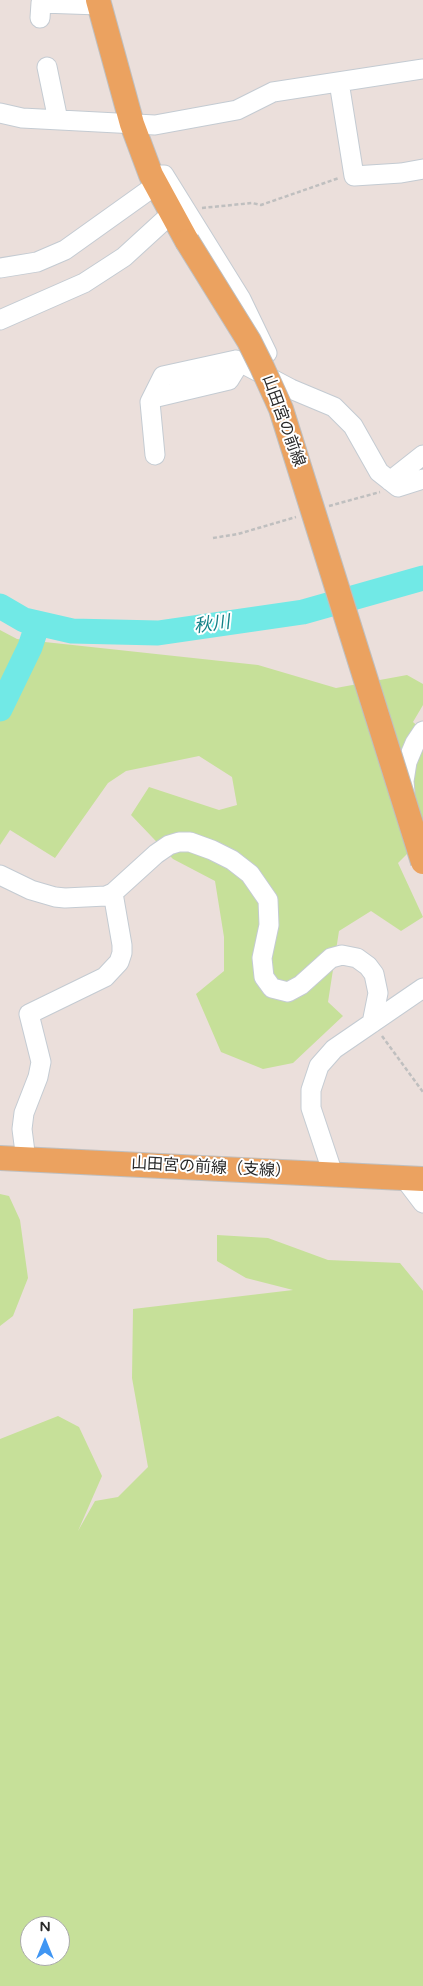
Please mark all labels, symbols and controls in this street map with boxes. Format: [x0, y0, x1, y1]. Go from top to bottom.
street label: 山田宮の前線 [258, 373, 308, 469]
water label: 秋川 [193, 612, 231, 638]
street label: 山田宮の前線（支線） [131, 1154, 291, 1182]
north arrow [20, 1916, 70, 1966]
text: N [39, 1918, 51, 1935]

